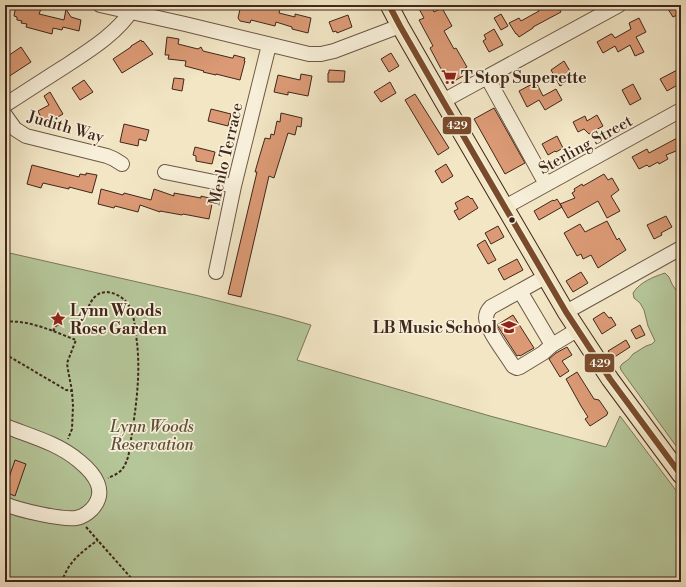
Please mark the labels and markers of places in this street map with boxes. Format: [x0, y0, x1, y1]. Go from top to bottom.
supermarket icon: T Stop Superette [440, 68, 458, 86]
place label: T Stop Superette [461, 68, 587, 88]
unlabelled marker [507, 215, 517, 225]
place label: Lynn Woods Rose Garden [70, 301, 167, 339]
place icon: Lynn Woods Rose Garden [49, 310, 67, 328]
place label: LB Music School [373, 318, 498, 338]
school or university icon: LB Music School [500, 318, 518, 336]

